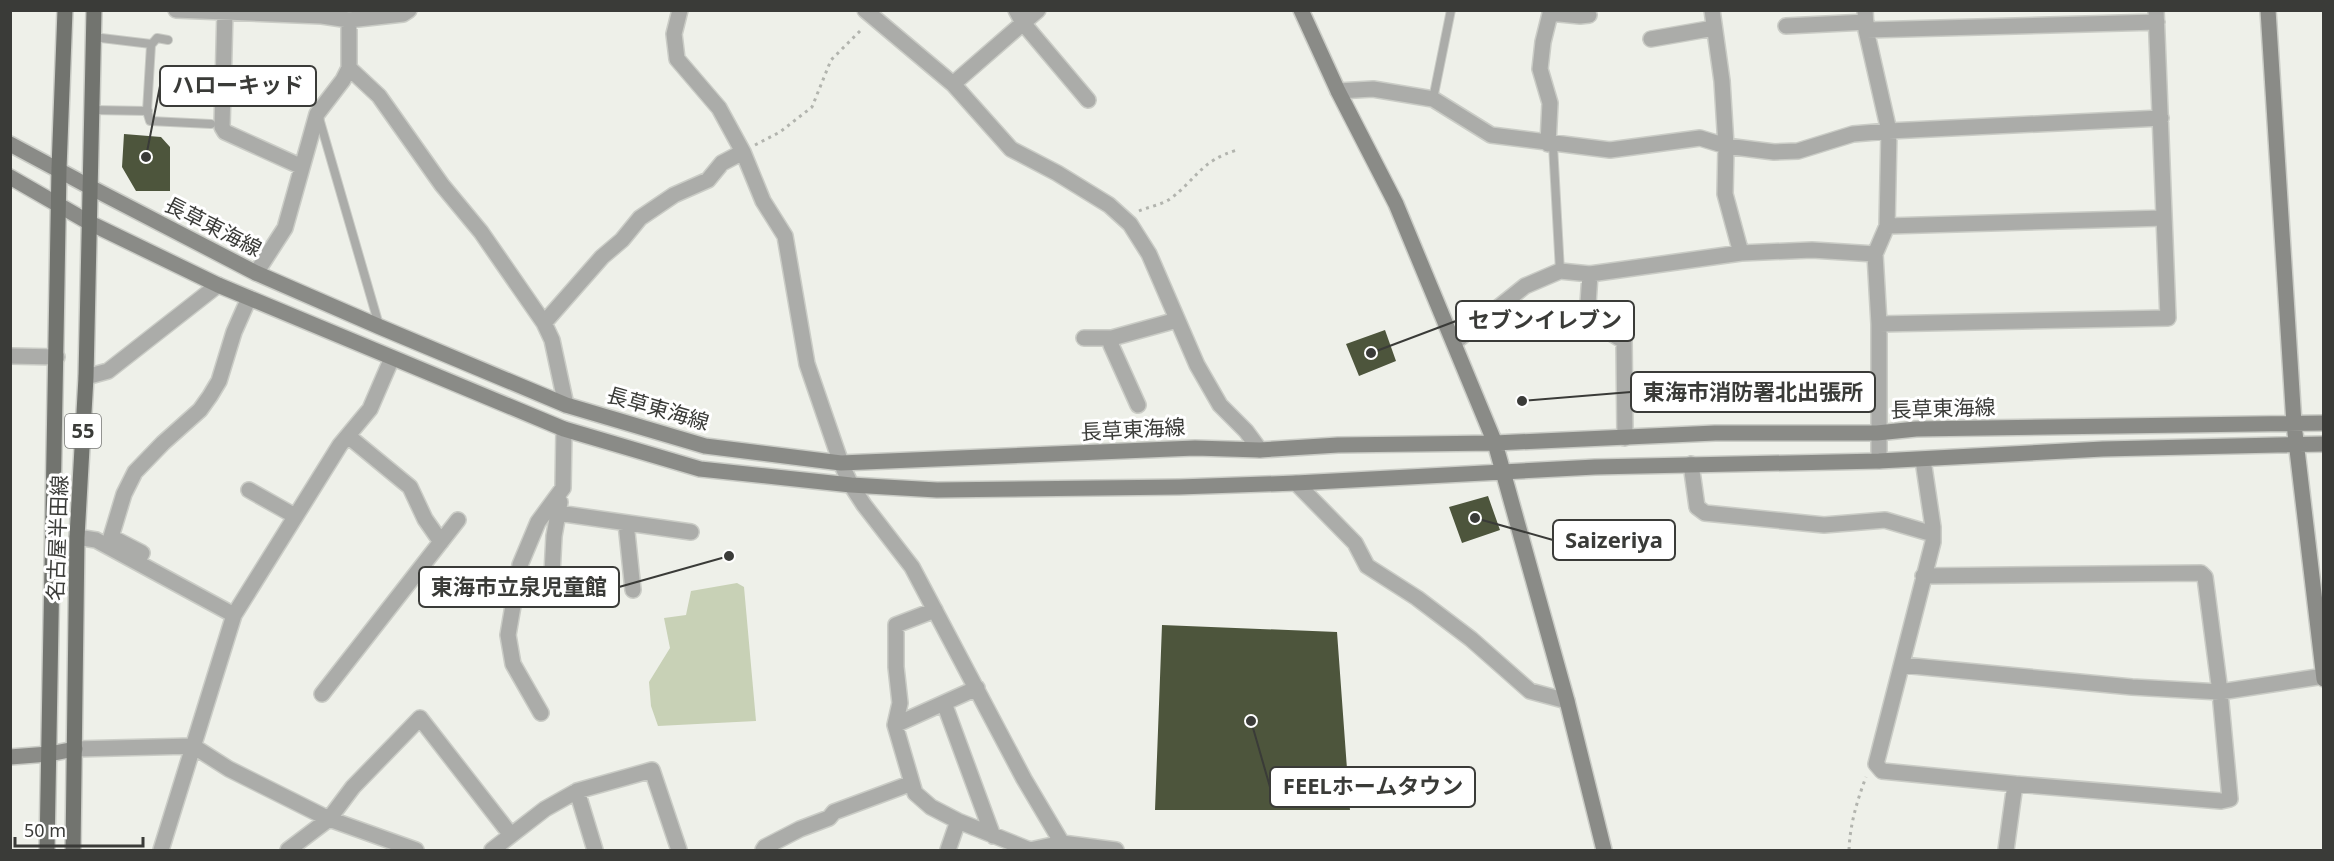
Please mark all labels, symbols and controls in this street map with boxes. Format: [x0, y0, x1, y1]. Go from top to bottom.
callout: ハローキッド [160, 66, 316, 106]
text: ハローキッド [172, 69, 304, 99]
street label: 長草東海線 [160, 190, 267, 262]
callout: セブンイレブン [1456, 301, 1634, 341]
text: セブンイレブン [1468, 304, 1622, 334]
callout: 東海市消防署北出張所 [1631, 372, 1875, 412]
text: 東海市消防署北出張所 [1643, 376, 1863, 406]
street label: 長草東海線 [604, 380, 713, 436]
street label: 長草東海線 [1890, 392, 1996, 424]
street label: 長草東海線 [1080, 412, 1186, 446]
road number: 55 [65, 414, 101, 448]
street label: 名古屋半田線 [41, 475, 73, 601]
callout: Saizeriya [1553, 520, 1675, 560]
text: Saizeriya [1565, 524, 1663, 554]
callout: 東海市立泉児童館 [419, 567, 619, 607]
text: 東海市立泉児童館 [431, 571, 607, 601]
callout: FEELホームタウン [1270, 767, 1475, 807]
text: FEELホームタウン [1283, 770, 1463, 800]
scale bar [15, 810, 142, 848]
text: 50 m [24, 818, 66, 842]

